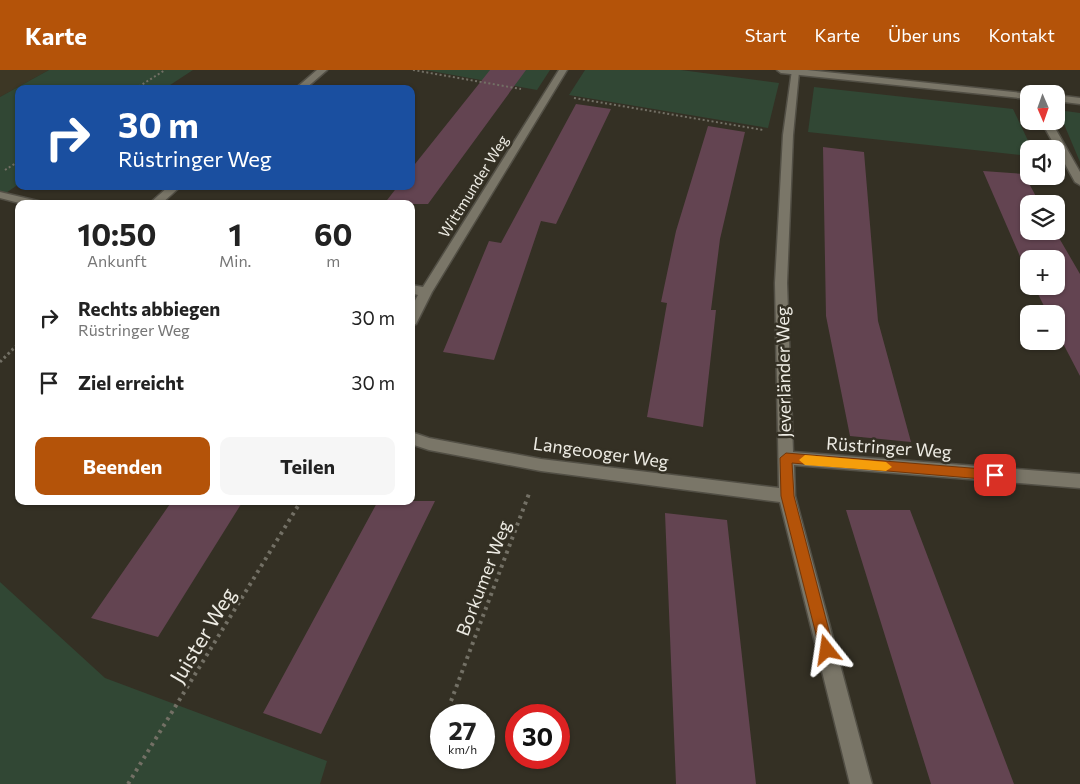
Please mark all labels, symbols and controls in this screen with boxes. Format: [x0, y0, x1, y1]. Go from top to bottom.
text: Karte [25, 21, 87, 50]
text: Start [745, 24, 787, 46]
text: Karte [815, 24, 860, 46]
text: Über uns [888, 24, 961, 46]
text: Kontakt [989, 24, 1055, 46]
north arrow [1020, 85, 1065, 130]
map controls [1020, 85, 1065, 350]
text: 30 m [118, 102, 199, 145]
icon: right [35, 105, 100, 170]
street label: Wittmunder Weg [434, 132, 512, 240]
button: sound [1020, 140, 1065, 185]
text: Rüstringer Weg [118, 145, 272, 172]
button: layers [1020, 195, 1065, 240]
text: 10:50 [78, 215, 156, 252]
text: 1 [228, 215, 242, 252]
text: 60 [314, 215, 352, 252]
button: + [1020, 250, 1065, 295]
text: Ankunft [87, 251, 147, 270]
text: Min. [219, 251, 251, 270]
text: m [326, 251, 340, 270]
text: Rechts abbiegen [78, 297, 220, 320]
icon: right [35, 304, 63, 332]
button: − [1020, 305, 1065, 350]
text: 30 m [352, 306, 395, 329]
street label: Jeverländer Weg [771, 306, 795, 438]
text: Rüstringer Weg [78, 320, 190, 339]
icon: arrive [35, 369, 63, 397]
text: Ziel erreicht [78, 371, 184, 394]
text: 30 m [352, 371, 395, 394]
street label: Langeooger Weg [532, 432, 670, 472]
street label: Rüstringer Weg [826, 432, 953, 462]
button: Beenden [35, 437, 210, 495]
button: Teilen [220, 437, 395, 495]
pin [974, 454, 1016, 496]
icon: arrive [981, 461, 1009, 489]
street label: Borkumer Weg [451, 517, 515, 639]
street label: Juister Weg [164, 583, 240, 687]
position arrow [800, 623, 852, 675]
speed limit sign: 30 [505, 704, 570, 769]
text: 27 [449, 715, 476, 745]
text: km/h [448, 742, 477, 756]

